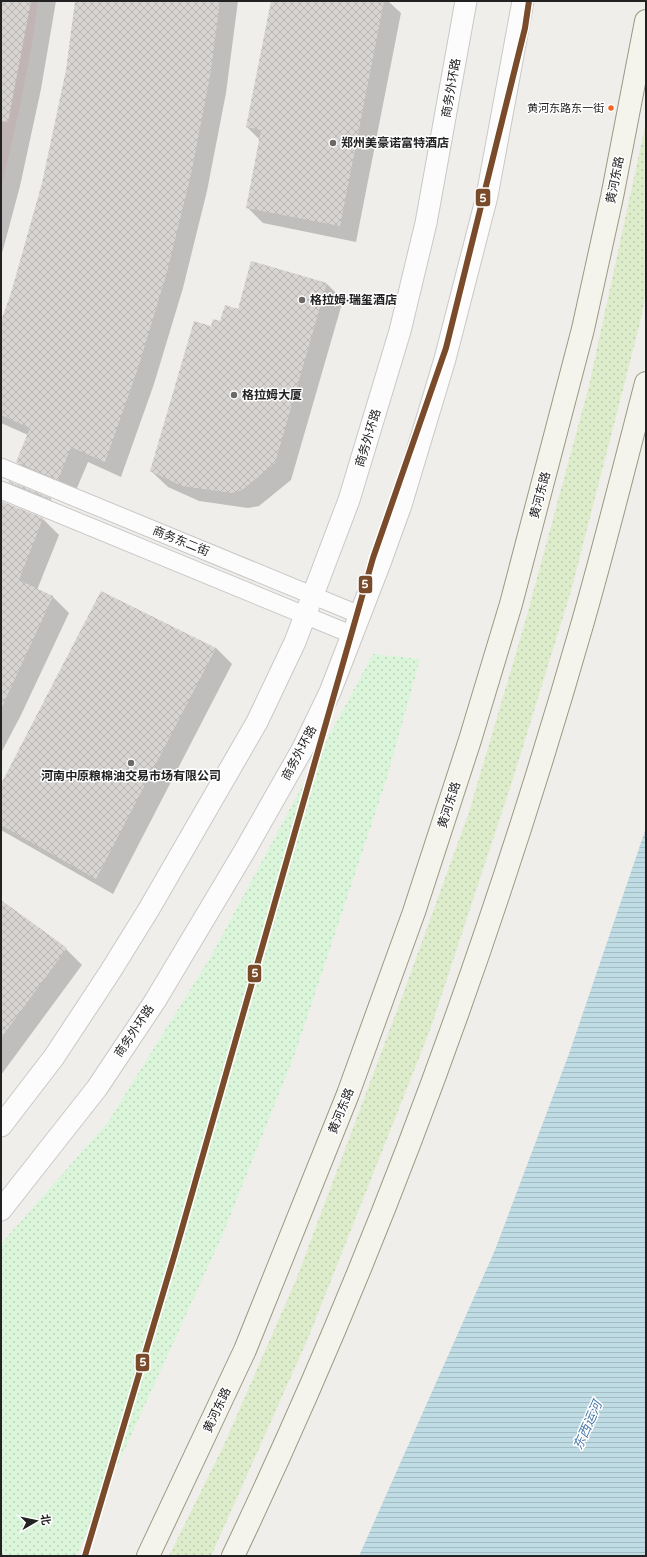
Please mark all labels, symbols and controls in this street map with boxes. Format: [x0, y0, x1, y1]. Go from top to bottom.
street label: 商务外环路 [439, 57, 463, 119]
place label: 黄河东路东一街 [527, 102, 604, 115]
marker: 黄河东路东一街 [606, 103, 616, 113]
place label: 郑州美豪诺富特酒店 [341, 136, 449, 150]
marker: 郑州美豪诺富特酒店 [328, 138, 338, 148]
street label: 黄河东路 [604, 155, 626, 205]
line badge: 5 [475, 188, 491, 207]
text: 5 [480, 192, 487, 205]
place label: 格拉姆·瑞玺酒店 [310, 293, 397, 307]
marker: 格拉姆·瑞玺酒店 [297, 295, 307, 305]
place label: 格拉姆大厦 [242, 388, 302, 402]
marker: 格拉姆大厦 [229, 390, 239, 400]
street label: 商务外环路 [353, 407, 383, 469]
street label: 黄河东路 [527, 470, 553, 520]
street label: 商务东二街 [151, 523, 211, 559]
line badge: 5 [358, 575, 373, 594]
text: 5 [362, 578, 369, 591]
street label: 商务外环路 [279, 723, 319, 783]
marker: 河南中原粮棉油交易市场有限公司 [126, 758, 136, 768]
place label: 河南中原粮棉油交易市场有限公司 [41, 769, 221, 783]
street label: 黄河东路 [435, 780, 463, 830]
line badge: 5 [247, 964, 262, 983]
text: 5 [252, 967, 259, 980]
street label: 商务外环路 [111, 1002, 157, 1060]
street label: 黄河东路 [326, 1086, 356, 1136]
line badge: 5 [135, 1353, 150, 1372]
text: 5 [140, 1356, 147, 1369]
street label: 黄河东路 [201, 1385, 233, 1435]
water label: 东西运河 [570, 1396, 607, 1452]
north arrow [16, 1501, 56, 1541]
text: 北 [38, 1513, 53, 1526]

